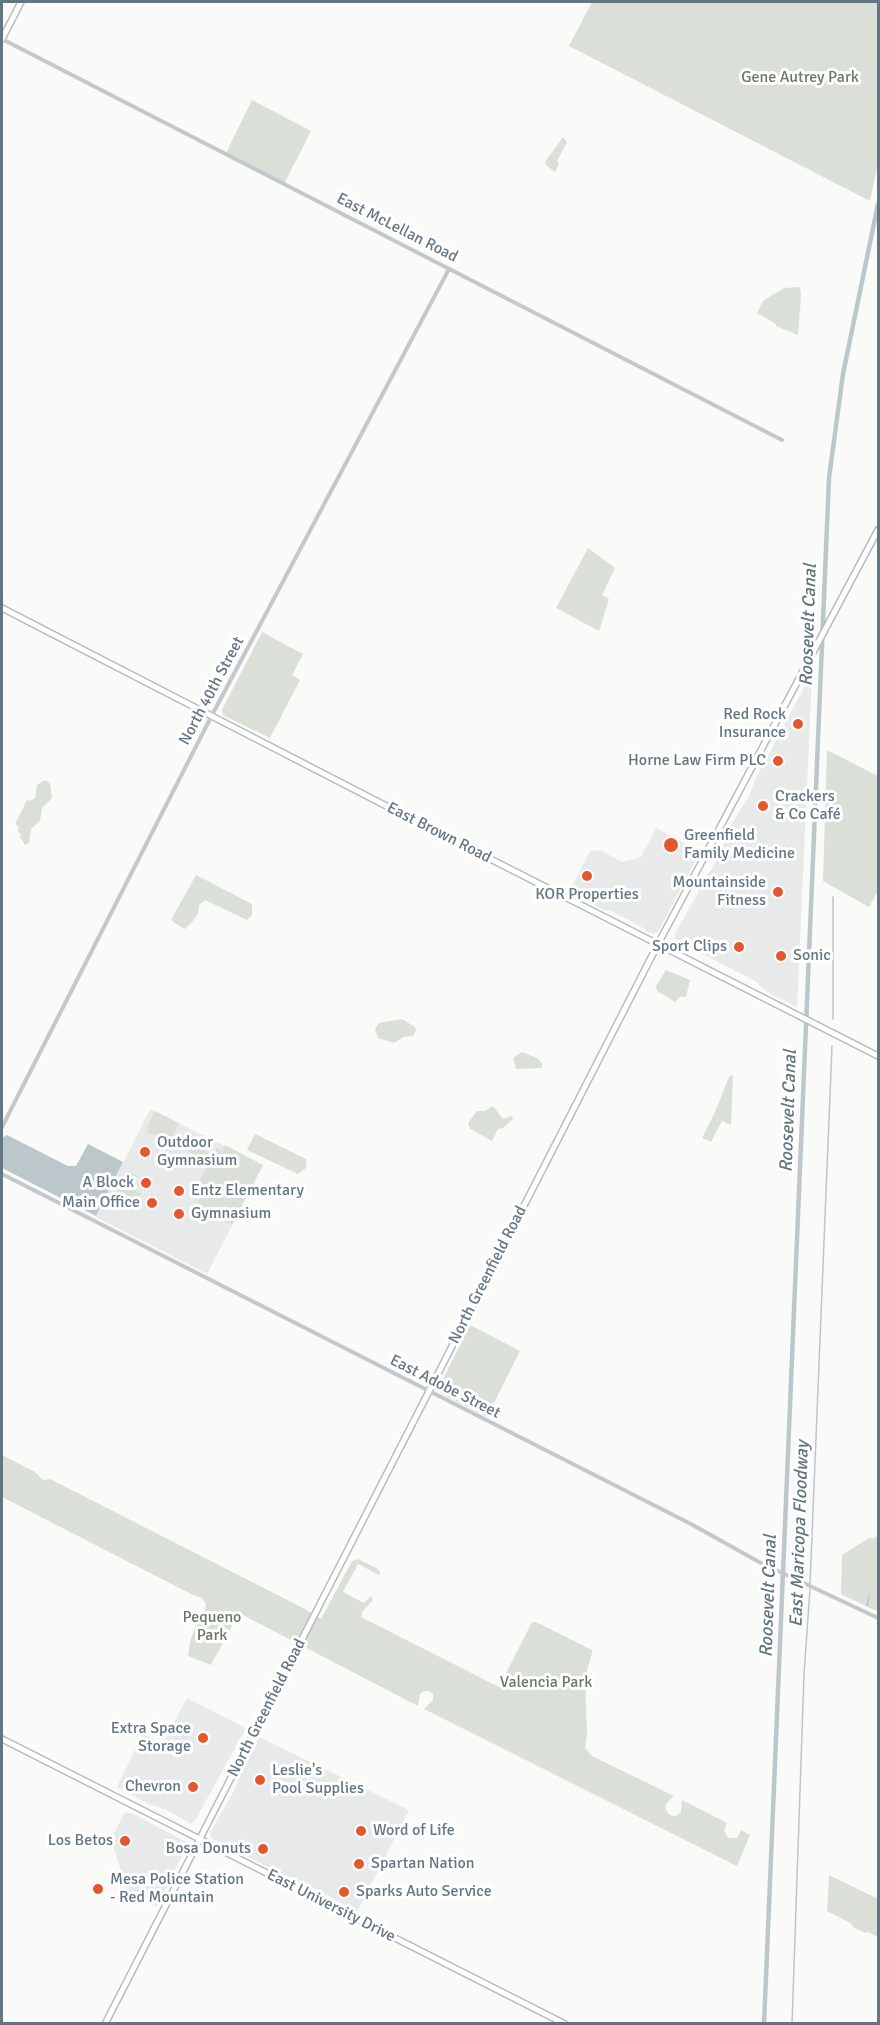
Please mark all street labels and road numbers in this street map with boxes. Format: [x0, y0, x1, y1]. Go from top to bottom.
street label: East McLellan Road [333, 189, 461, 267]
street label: North 40th Street [175, 633, 249, 749]
street label: East Brown Road [384, 798, 494, 868]
street label: North Greenfield Road [445, 1203, 531, 1347]
street label: East Adobe Street [387, 1351, 503, 1423]
street label: North Greenfield Road [224, 1636, 310, 1780]
street label: East University Drive [264, 1865, 398, 1947]

